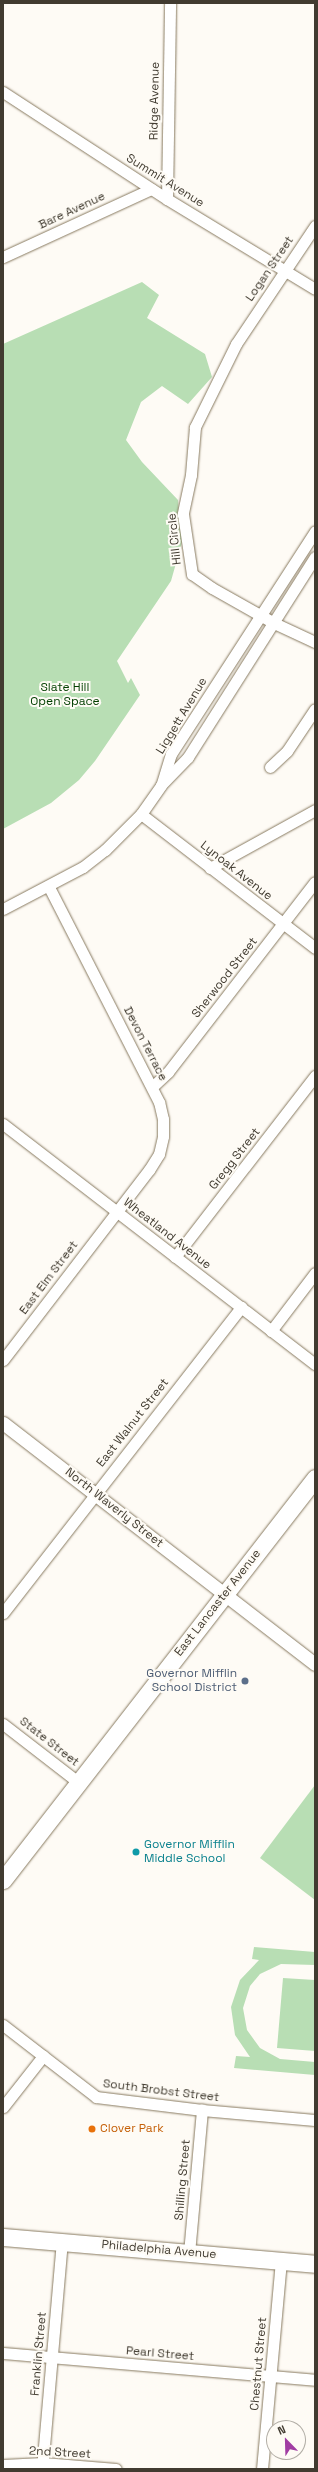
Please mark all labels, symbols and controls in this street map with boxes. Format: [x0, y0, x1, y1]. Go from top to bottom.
street label: Ridge Avenue [147, 62, 163, 140]
street label: Summit Avenue [123, 151, 207, 211]
street label: Bare Avenue [36, 189, 108, 233]
street label: Logan Street [243, 234, 297, 304]
street label: Hill Circle [165, 512, 185, 566]
street label: Liggett Avenue [153, 675, 211, 757]
park label: Slate Hill Open Space [30, 681, 100, 709]
street label: Lynoak Avenue [197, 838, 275, 904]
street label: Sherwood Street [189, 935, 261, 1021]
street label: Devon Terrace [120, 1004, 170, 1084]
street label: Gregg Street [206, 1125, 264, 1193]
street label: Wheatland Avenue [120, 1195, 214, 1273]
street label: East Elm Street [17, 1238, 81, 1318]
street label: East Walnut Street [94, 1376, 172, 1470]
street label: North Waverly Street [62, 1465, 166, 1551]
street label: East Lancaster Avenue [172, 1547, 264, 1659]
place label: Governor Mifflin School District [146, 1667, 237, 1695]
marker: Governor Mifflin School District [240, 1676, 250, 1686]
street label: State Street [16, 1714, 82, 1770]
place label: Governor Mifflin Middle School [144, 1838, 235, 1866]
marker: Governor Mifflin Middle School [131, 1847, 141, 1857]
street label: South Brobst Street [102, 2077, 220, 2105]
place label: Clover Park [100, 2122, 164, 2136]
marker: Clover Park [87, 2124, 97, 2134]
street label: Shilling Street [172, 2139, 194, 2221]
street label: Philadelphia Avenue [101, 2238, 217, 2262]
street label: Franklin Street [28, 2311, 50, 2397]
street label: Chestnut Street [248, 2317, 270, 2411]
street label: Pearl Street [125, 2344, 195, 2364]
north arrow [266, 2420, 306, 2460]
text: N [276, 2422, 288, 2438]
street label: 2nd Street [29, 2444, 91, 2462]

